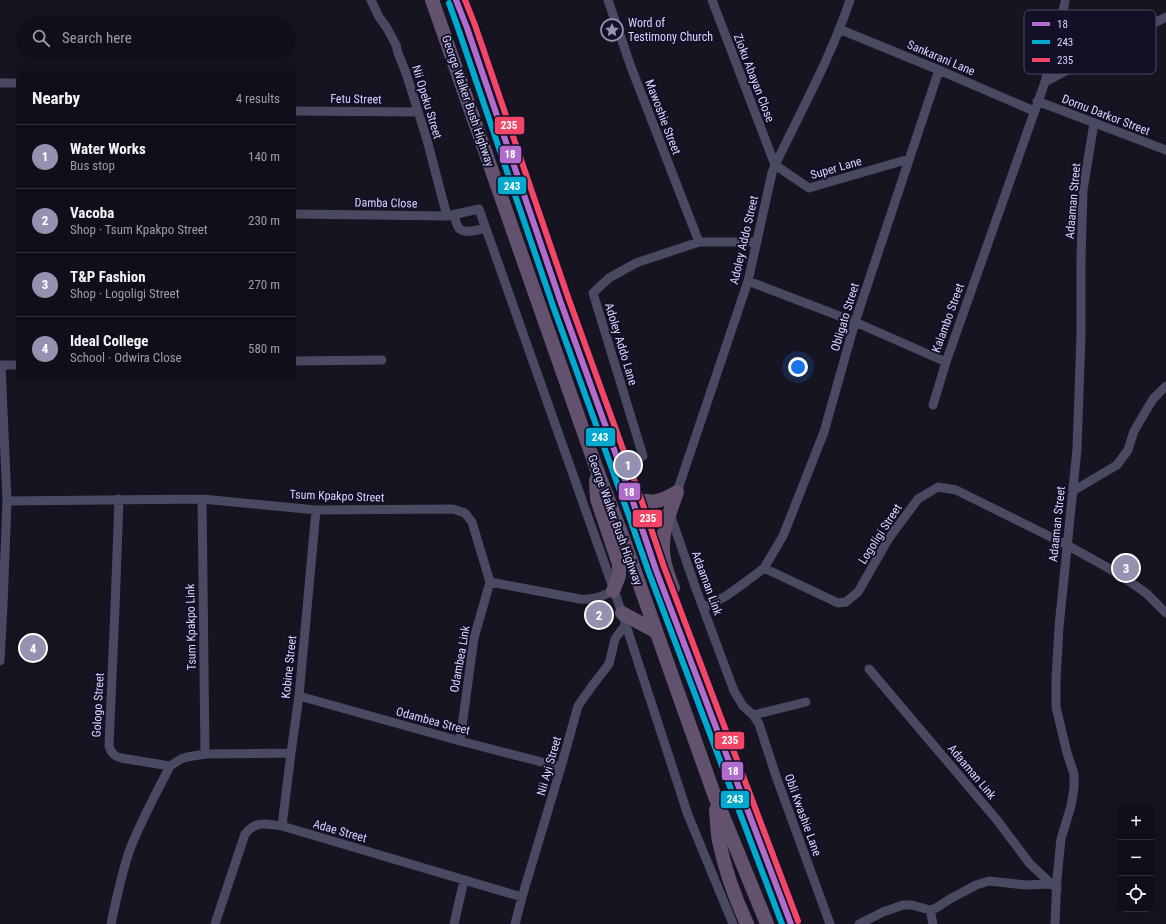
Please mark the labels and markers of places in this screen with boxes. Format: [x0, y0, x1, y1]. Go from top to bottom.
place label: Word of Testimony Church [628, 16, 713, 44]
place icon: Word of Testimony Church [599, 17, 625, 43]
pin: 1 [615, 450, 641, 480]
pin: 3 [1113, 553, 1139, 583]
pin: 2 [586, 600, 612, 630]
pin: 4 [20, 633, 46, 663]

